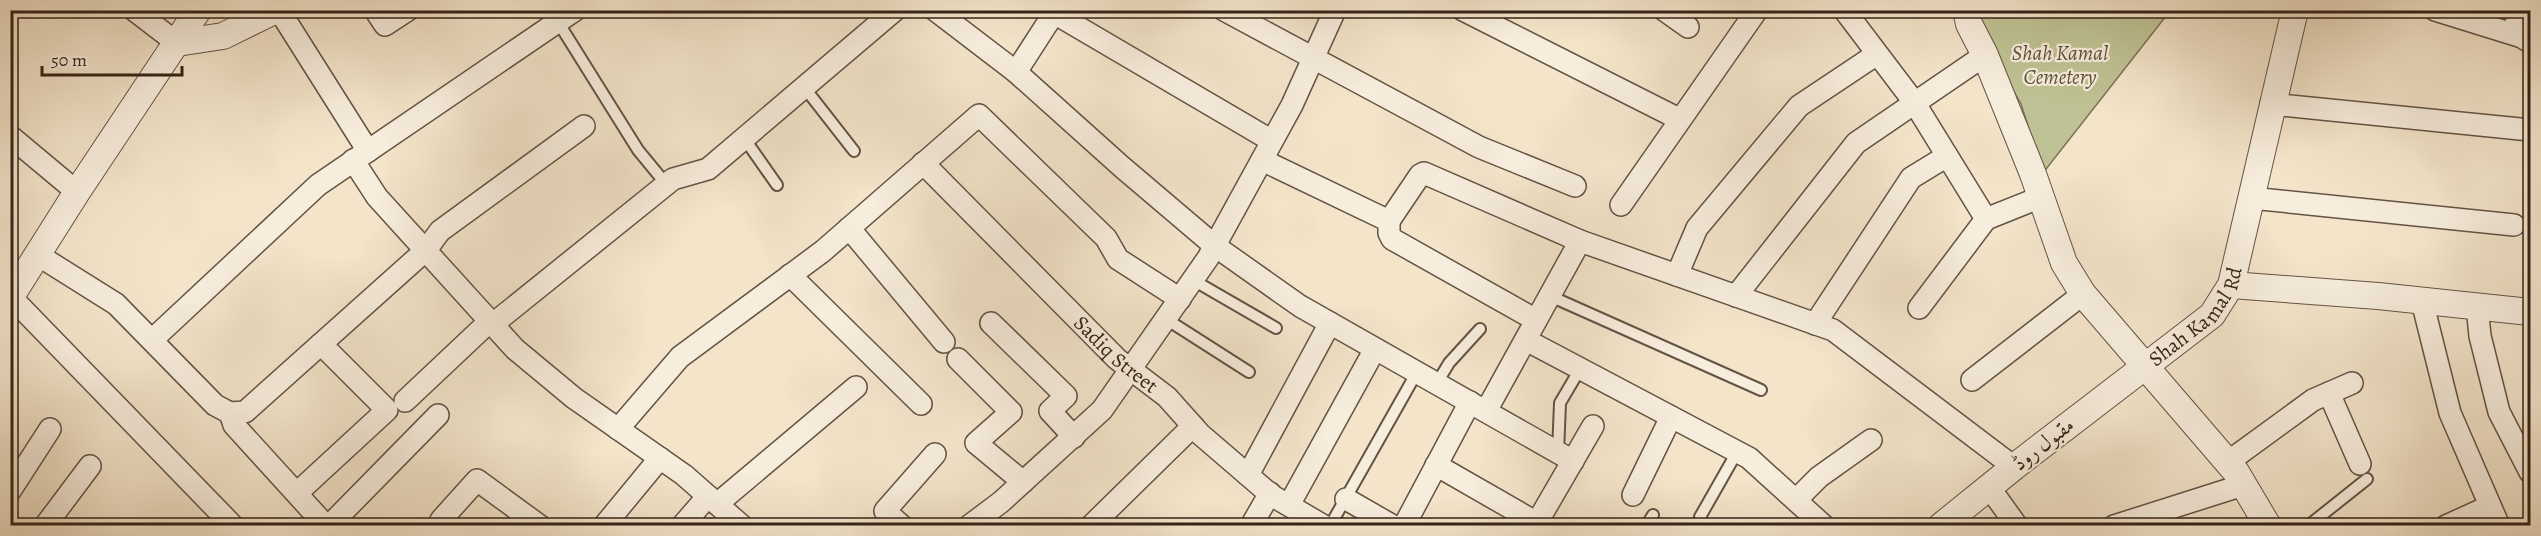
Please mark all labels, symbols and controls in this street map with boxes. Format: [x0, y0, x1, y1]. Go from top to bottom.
scale bar [42, 39, 182, 77]
park label: Shah Kamal Cemetery [2012, 39, 2109, 91]
text: 50 m [51, 48, 87, 72]
street label: Shah Kamal Rd [2143, 263, 2249, 373]
street label: Sadiq Street [1068, 309, 1164, 400]
street label: مقبول روڈ [2006, 411, 2080, 477]

